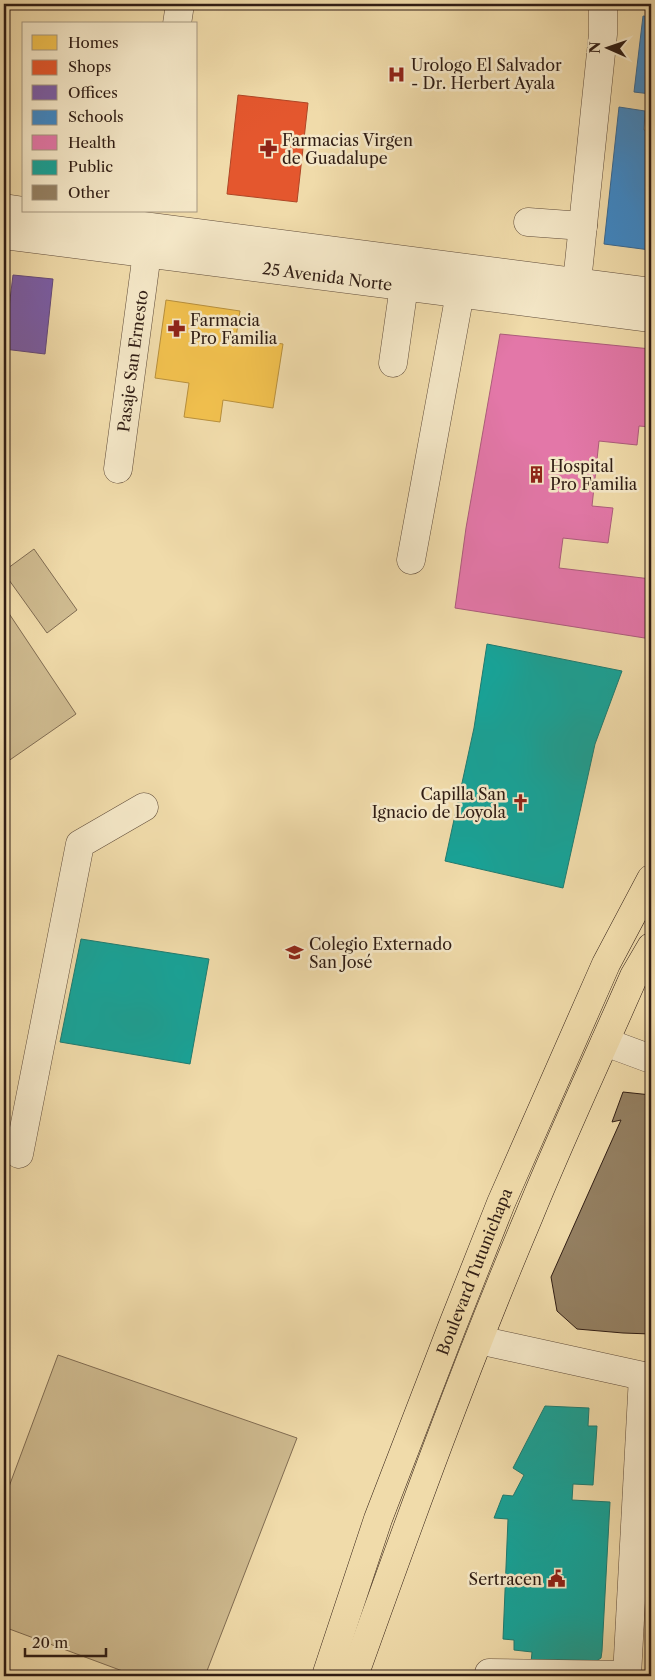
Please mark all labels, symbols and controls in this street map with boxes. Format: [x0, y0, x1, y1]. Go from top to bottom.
legend [22, 22, 198, 212]
north arrow [582, 22, 632, 72]
text: Homes [68, 33, 119, 52]
text: N [586, 41, 604, 54]
place label: Urologo El Salvador - Dr. Herbert Ayala [411, 55, 562, 93]
text: Shops [68, 57, 111, 76]
hospital icon: Urologo El Salvador - Dr. Herbert Ayala [387, 64, 407, 84]
text: Offices [68, 83, 118, 102]
text: Schools [68, 107, 124, 126]
place label: Farmacias Virgen de Guadalupe [282, 130, 413, 168]
text: Health [68, 133, 117, 152]
pharmacy icon: Farmacias Virgen de Guadalupe [258, 139, 278, 159]
text: Public [68, 157, 113, 176]
text: Other [68, 183, 111, 202]
street label: 25 Avenida Norte [261, 258, 394, 295]
street label: Pasaje San Ernesto [113, 288, 152, 433]
place label: Farmacia Pro Familia [190, 310, 278, 348]
pharmacy icon: Farmacia Pro Familia [166, 319, 186, 339]
place label: Hospital Pro Familia [550, 456, 638, 494]
building icon: Hospital Pro Familia [526, 465, 546, 485]
place label: Capilla San Ignacio de Loyola [372, 784, 507, 822]
church icon: Capilla San Ignacio de Loyola [510, 793, 530, 813]
place label: Colegio Externado San José [309, 934, 452, 972]
school or university icon: Colegio Externado San José [285, 943, 305, 963]
street label: Boulevard Tutunichapa [432, 1184, 517, 1358]
place label: Sertracen [469, 1569, 542, 1589]
public building icon: Sertracen [546, 1569, 566, 1589]
scale bar [25, 1625, 106, 1657]
text: 20 m [32, 1633, 68, 1652]

